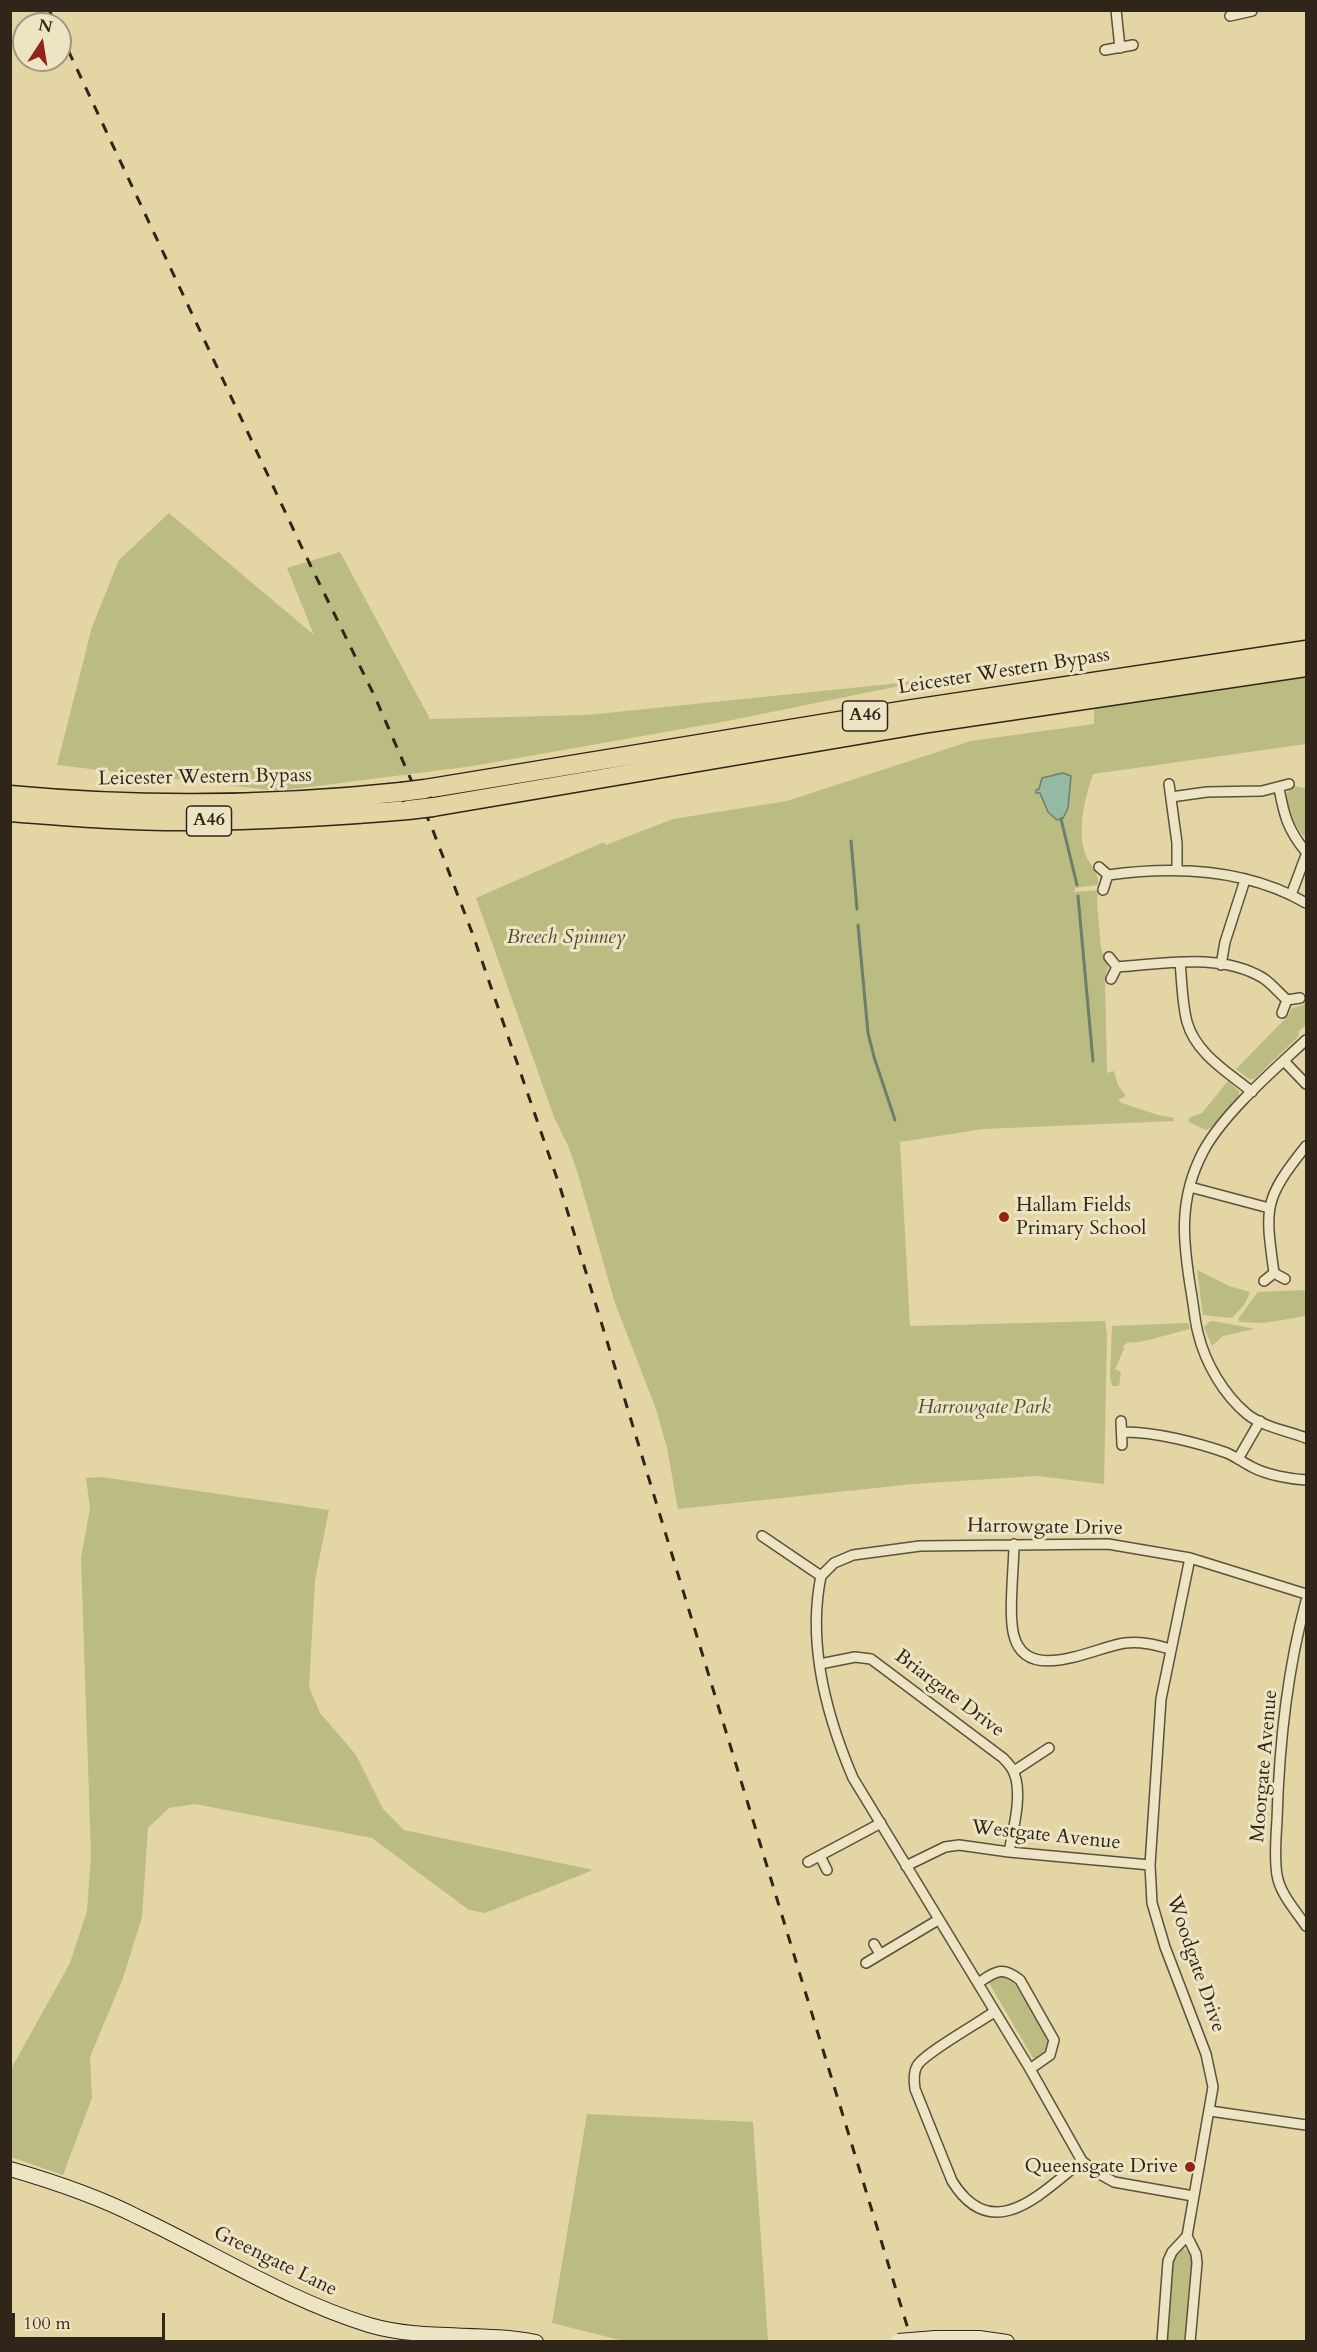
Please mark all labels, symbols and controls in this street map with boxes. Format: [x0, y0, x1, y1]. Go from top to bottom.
north arrow [12, 12, 72, 72]
text: N [36, 14, 54, 39]
street label: Leicester Western Bypass [896, 643, 1112, 701]
road number: A46 [842, 701, 888, 731]
street label: Leicester Western Bypass [98, 764, 312, 792]
road number: A46 [186, 806, 232, 836]
park label: Breech Spinney [507, 926, 625, 950]
place label: Hallam Fields Primary School [1016, 1194, 1146, 1241]
marker: Hallam Fields Primary School [997, 1210, 1011, 1224]
park label: Harrowgate Park [917, 1396, 1051, 1420]
street label: Harrowgate Drive [967, 1515, 1123, 1541]
street label: Briargate Drive [889, 1645, 1009, 1743]
street label: Moorgate Avenue [1246, 1689, 1284, 1843]
street label: Westgate Avenue [970, 1816, 1122, 1856]
street label: Woodgate Drive [1160, 1892, 1230, 2036]
place label: Queensgate Drive [1025, 2155, 1178, 2179]
marker: Queensgate Drive [1183, 2160, 1197, 2174]
street label: Greengate Lane [209, 2222, 341, 2302]
scale bar [15, 2301, 168, 2339]
text: 100 m [23, 2311, 71, 2336]

